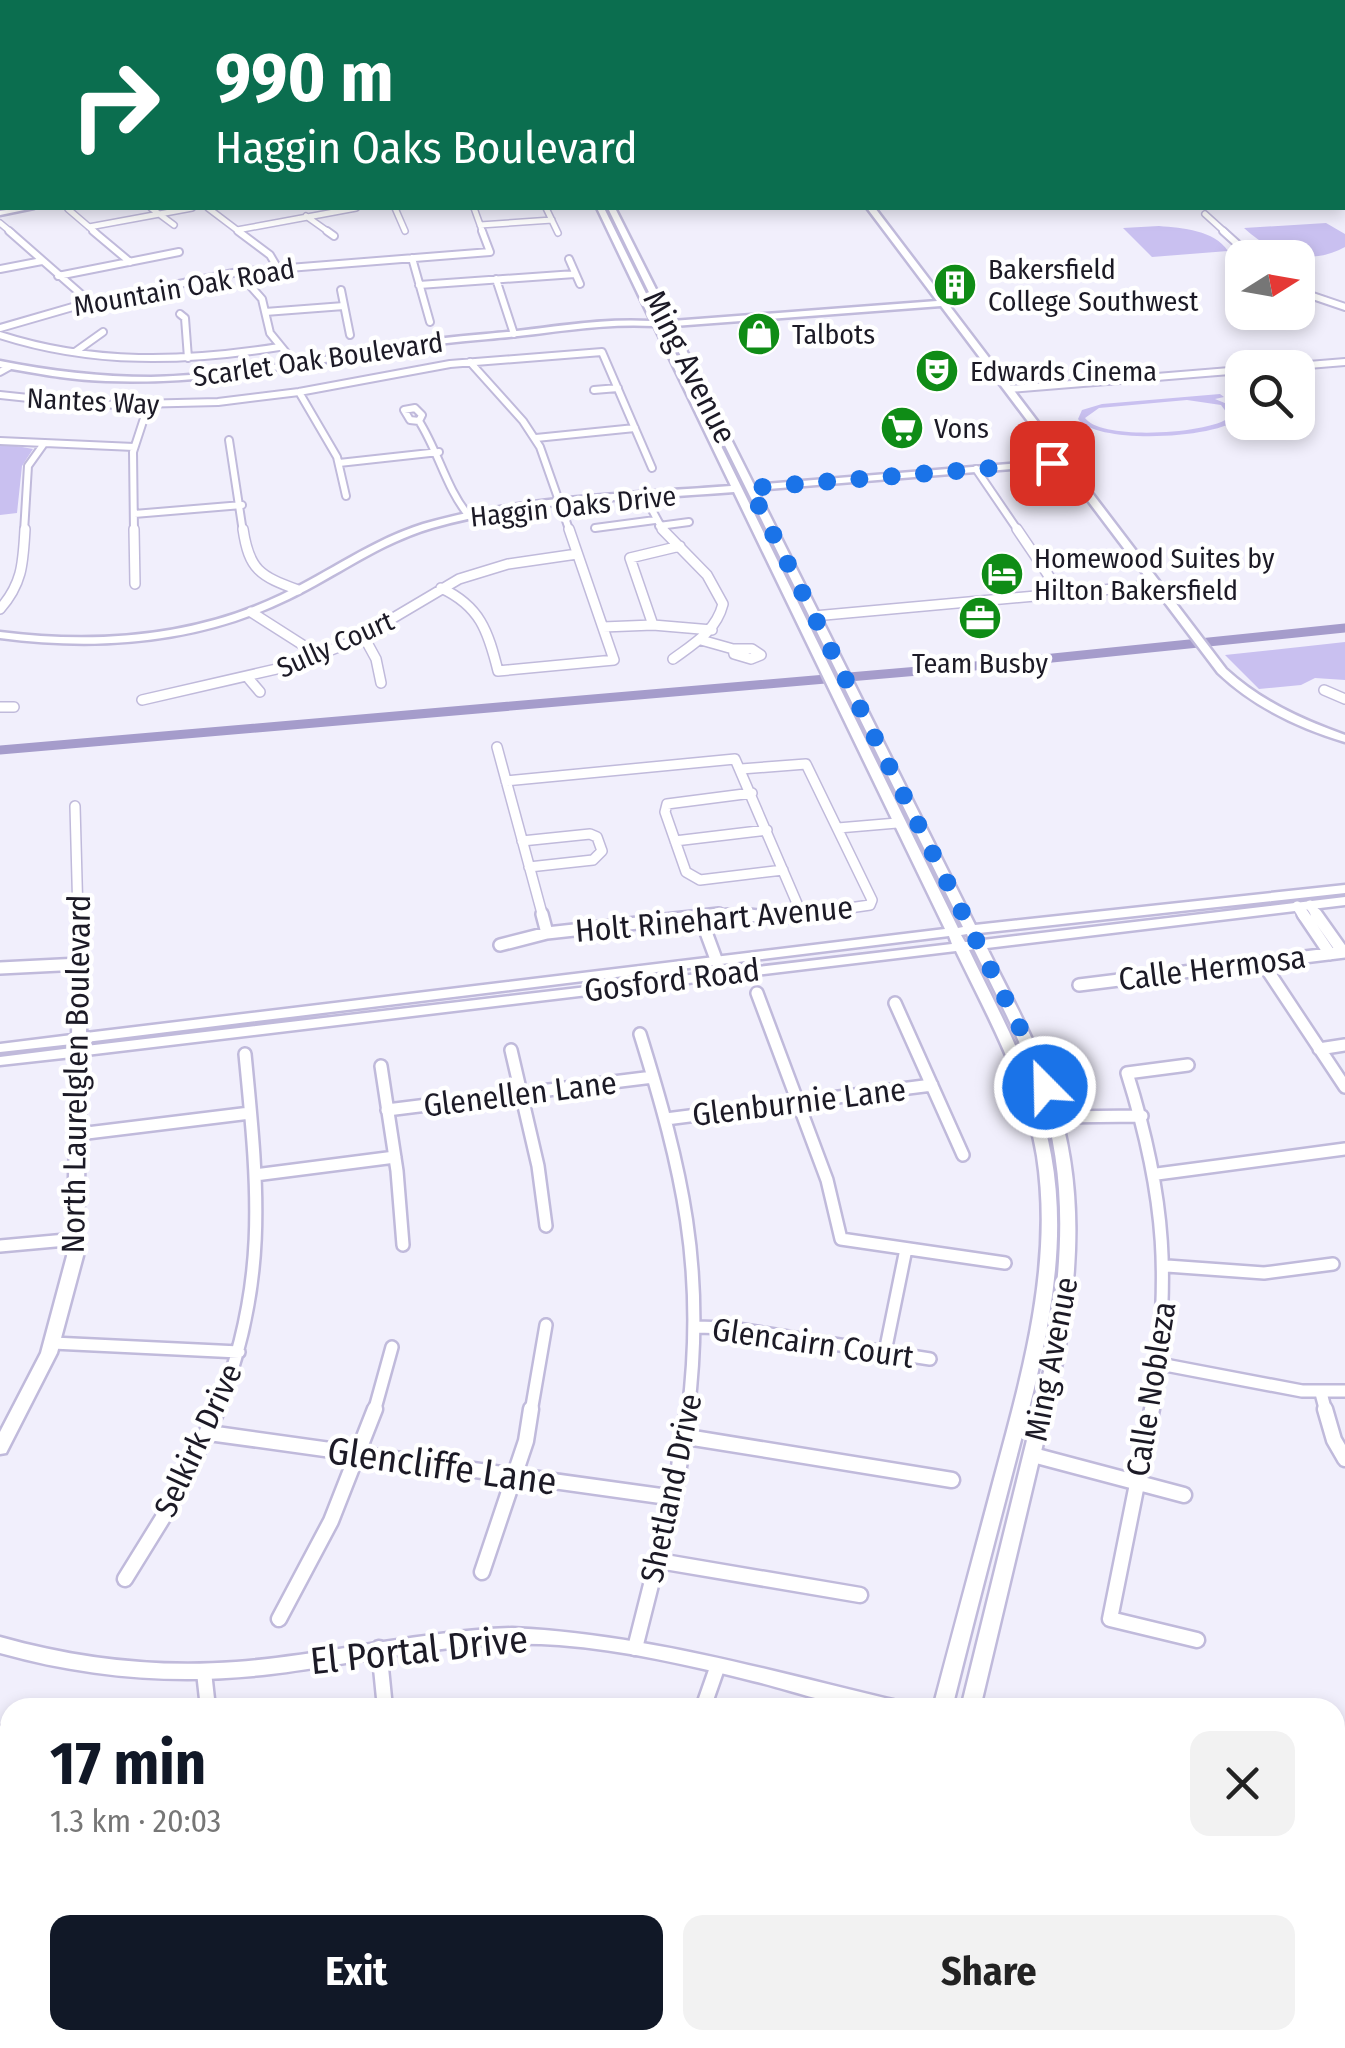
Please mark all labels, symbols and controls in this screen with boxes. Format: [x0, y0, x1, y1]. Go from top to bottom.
text: 990 m [215, 36, 394, 120]
icon: right [50, 40, 180, 170]
text: Haggin Oaks Boulevard [215, 121, 638, 175]
north arrow [1225, 240, 1315, 330]
map controls [1225, 240, 1315, 440]
street label: Mountain Oak Road [71, 252, 297, 323]
place label: Bakersfield College Southwest [988, 253, 1199, 318]
building icon: Bakersfield College Southwest [932, 262, 978, 308]
street label: Ming Avenue [635, 284, 745, 450]
shop icon: Talbots [736, 311, 782, 357]
place label: Talbots [792, 318, 875, 351]
street label: Scarlet Oak Boulevard [191, 326, 445, 393]
theatre icon: Edwards Cinema [914, 348, 960, 394]
button: search [1225, 350, 1315, 440]
place label: Edwards Cinema [970, 355, 1157, 388]
street label: Nantes Way [26, 382, 161, 421]
supermarket icon: Vons [879, 405, 925, 451]
place label: Vons [934, 412, 989, 445]
pin [1010, 421, 1095, 506]
icon: arrive [1025, 436, 1080, 491]
street label: Haggin Oaks Drive [468, 479, 678, 534]
place label: Homewood Suites by Hilton Bakersfield [1034, 542, 1275, 607]
hotel icon: Homewood Suites by Hilton Bakersfield [979, 551, 1025, 597]
office icon: Team Busby [957, 595, 1003, 641]
street label: Sully Court [272, 604, 399, 685]
place label: Team Busby [912, 647, 1049, 680]
street label: Holt Rinehart Avenue [574, 888, 854, 950]
street label: North Laurelglen Boulevard [54, 894, 98, 1254]
street label: Calle Hermosa [1116, 938, 1308, 998]
street label: Gosford Road [582, 950, 762, 1010]
position arrow [993, 1035, 1097, 1139]
street label: Glenellen Lane [421, 1063, 619, 1125]
street label: Glenburnie Lane [690, 1070, 908, 1134]
street label: Ming Avenue [1016, 1274, 1086, 1444]
street label: Calle Nobleza [1118, 1299, 1184, 1479]
street label: Glencairn Court [710, 1310, 917, 1376]
street label: Selkirk Drive [146, 1357, 250, 1523]
street label: Shetland Drive [632, 1390, 710, 1586]
street label: Glencliffe Lane [324, 1427, 560, 1505]
street label: El Portal Drive [308, 1616, 530, 1684]
text: 17 min [50, 1728, 206, 1800]
button: close [1190, 1731, 1295, 1836]
text: 1.3 km · 20:03 [50, 1802, 221, 1840]
button: Exit [50, 1915, 663, 2030]
button: Share [683, 1915, 1295, 2030]

